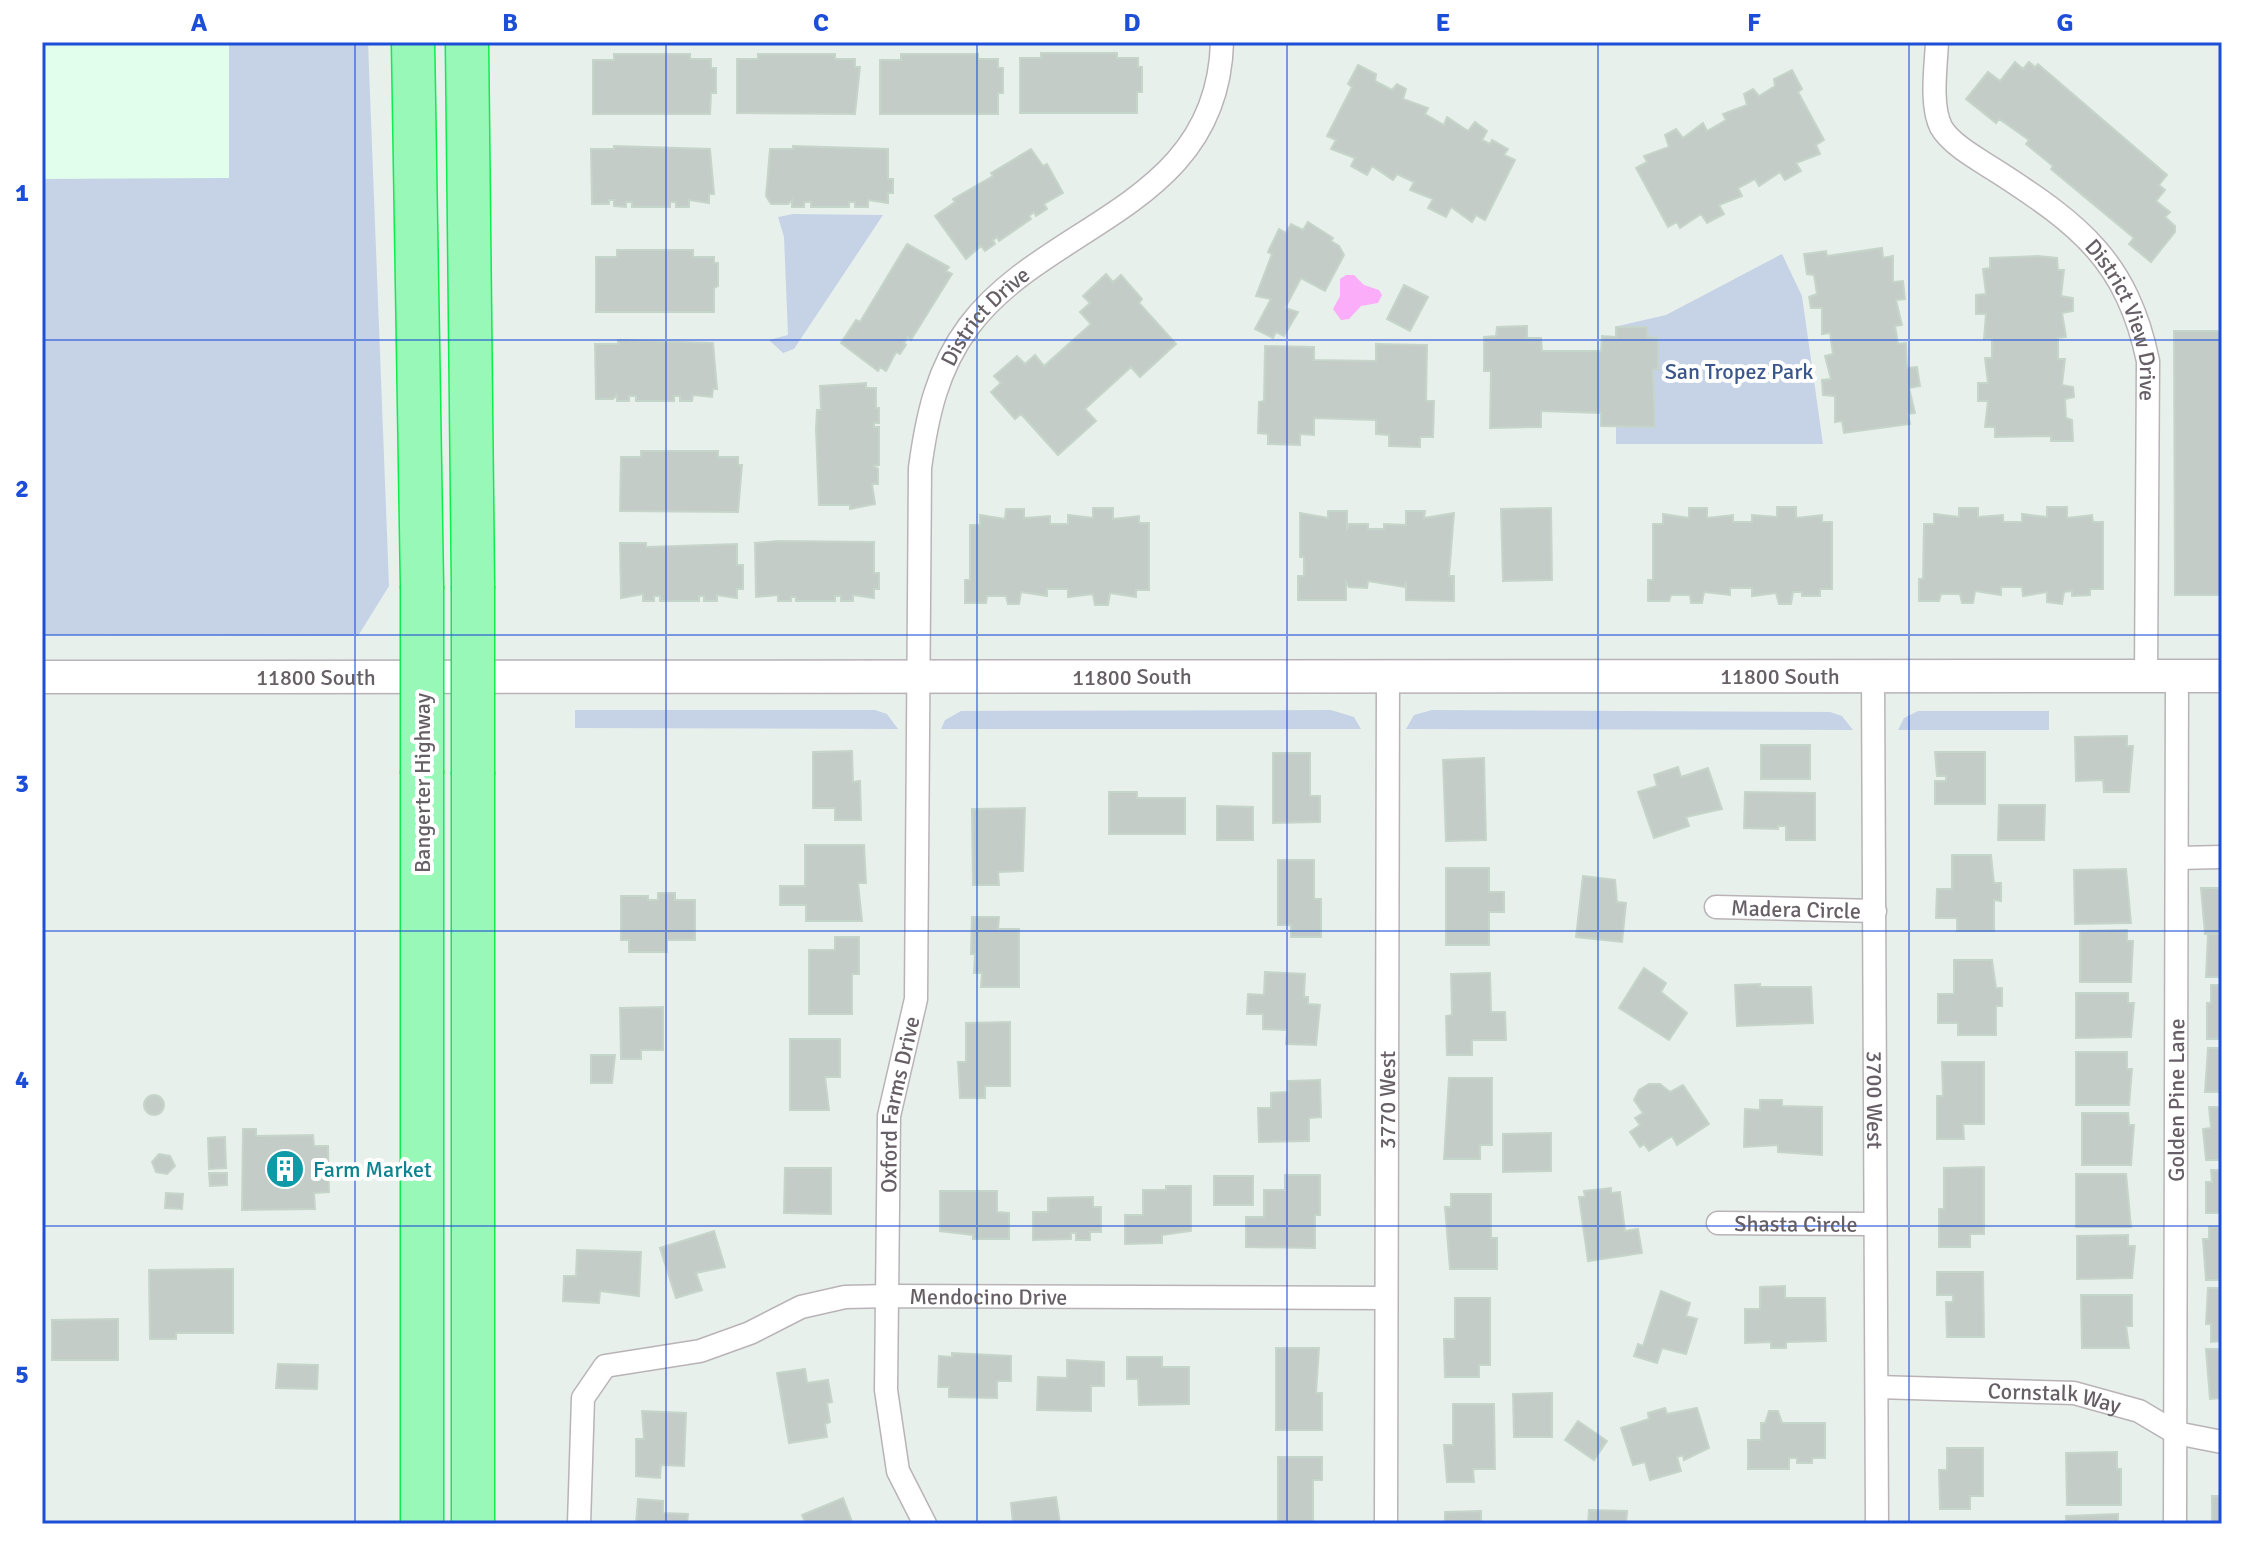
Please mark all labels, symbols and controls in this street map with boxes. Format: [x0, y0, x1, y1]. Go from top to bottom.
text: A [191, 7, 208, 39]
text: B [502, 7, 518, 39]
text: C [813, 7, 829, 39]
text: D [1123, 7, 1141, 39]
text: E [1436, 7, 1450, 39]
text: F [1747, 7, 1761, 39]
text: G [2056, 7, 2074, 39]
text: 1 [15, 177, 29, 209]
street label: District View Drive [2080, 233, 2162, 401]
street label: District Drive [934, 260, 1035, 370]
park label: San Tropez Park [1665, 358, 1813, 385]
text: 2 [15, 473, 29, 505]
street label: 11800 South [256, 663, 376, 690]
street label: 11800 South [1072, 663, 1192, 690]
street label: 11800 South [1720, 663, 1840, 690]
street label: Bangerter Highway [409, 692, 436, 873]
text: 3 [15, 768, 29, 800]
street label: Madera Circle [1731, 894, 1861, 924]
street label: Oxford Farms Drive [875, 1014, 925, 1193]
street label: Golden Pine Lane [2162, 1018, 2190, 1182]
street label: 3770 West [1373, 1050, 1401, 1149]
street label: 3700 West [1861, 1051, 1889, 1150]
text: 4 [15, 1064, 29, 1096]
building icon: Farm Market [264, 1148, 306, 1190]
place label: Farm Market [313, 1156, 432, 1183]
street label: Shasta Circle [1734, 1210, 1858, 1237]
street label: Mendocino Drive [909, 1283, 1067, 1310]
text: 5 [15, 1359, 29, 1391]
street label: Cornstalk Way [1987, 1377, 2125, 1419]

